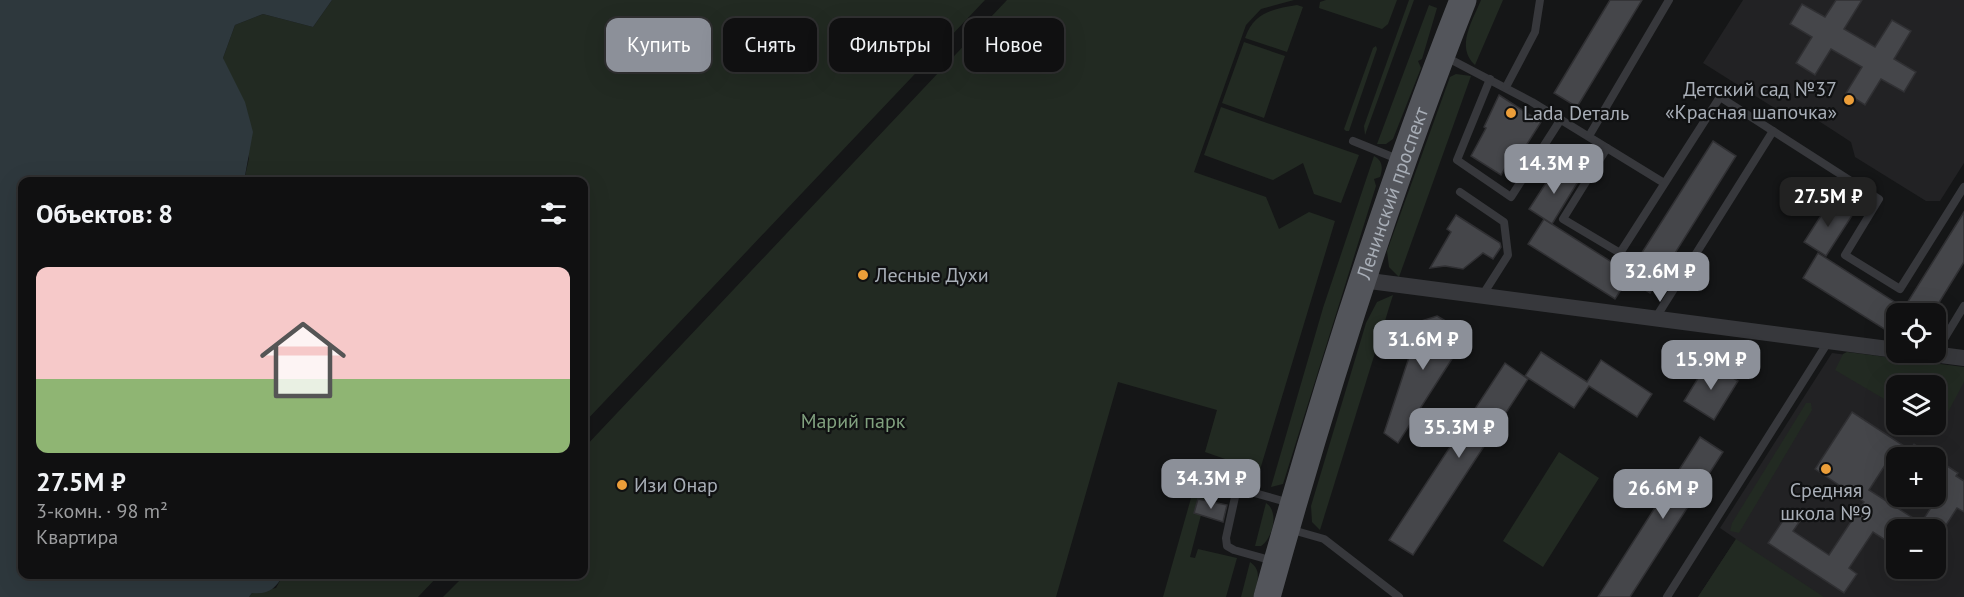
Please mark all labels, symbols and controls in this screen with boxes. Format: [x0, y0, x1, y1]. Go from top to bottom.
chip: Купить [606, 18, 711, 72]
chip: Снять [723, 18, 817, 72]
chip: Фильтры [829, 18, 952, 72]
chip: Новое [964, 18, 1064, 72]
place label: Детский сад №37 «Красная шапочка» [1665, 76, 1837, 125]
marker: Детский сад №37 «Красная шапочка» [1842, 93, 1856, 107]
place label: Lada Dеталь [1523, 100, 1629, 126]
street label: Ленинский проспект [1350, 103, 1434, 283]
marker: Lada Dеталь [1504, 106, 1518, 120]
pin: 14.3M ₽ [1499, 144, 1609, 195]
text: 14.3M ₽ [1518, 150, 1590, 176]
pin: 27.5M ₽ [1773, 177, 1883, 228]
text: 27.5M ₽ [1794, 183, 1862, 209]
text: Объектов: 8 [36, 197, 173, 230]
icon: filters [537, 197, 570, 230]
pin: 32.6M ₽ [1605, 252, 1715, 303]
text: 32.6M ₽ [1624, 258, 1696, 284]
place label: Лесные Духи [874, 262, 989, 288]
marker: Лесные Духи [856, 268, 870, 282]
map controls [1886, 303, 1946, 579]
button: locate [1886, 303, 1946, 363]
icon: home [249, 306, 357, 414]
pin: 31.6M ₽ [1368, 320, 1478, 371]
text: 31.6M ₽ [1387, 326, 1459, 352]
pin: 15.9M ₽ [1656, 340, 1766, 391]
text: 15.9M ₽ [1675, 346, 1747, 372]
button: layers [1886, 375, 1946, 435]
park label: Марий парк [801, 408, 906, 434]
pin: 35.3M ₽ [1404, 408, 1514, 459]
text: 35.3M ₽ [1423, 414, 1495, 440]
button: + [1886, 447, 1946, 507]
pin: 34.3M ₽ [1156, 459, 1266, 510]
marker: Средняя школа №9 [1819, 462, 1833, 476]
text: 27.5M ₽ [36, 465, 126, 498]
text: 34.3M ₽ [1175, 465, 1247, 491]
pin: 26.6M ₽ [1608, 469, 1718, 520]
place label: Изи Онар [634, 472, 718, 498]
text: 26.6M ₽ [1627, 475, 1699, 501]
place label: Средняя школа №9 [1780, 477, 1872, 526]
marker: Изи Онар [615, 478, 629, 492]
text: 3-комн. · 98 m² [36, 498, 168, 524]
button: − [1886, 519, 1946, 579]
text: Квартира [36, 524, 118, 550]

